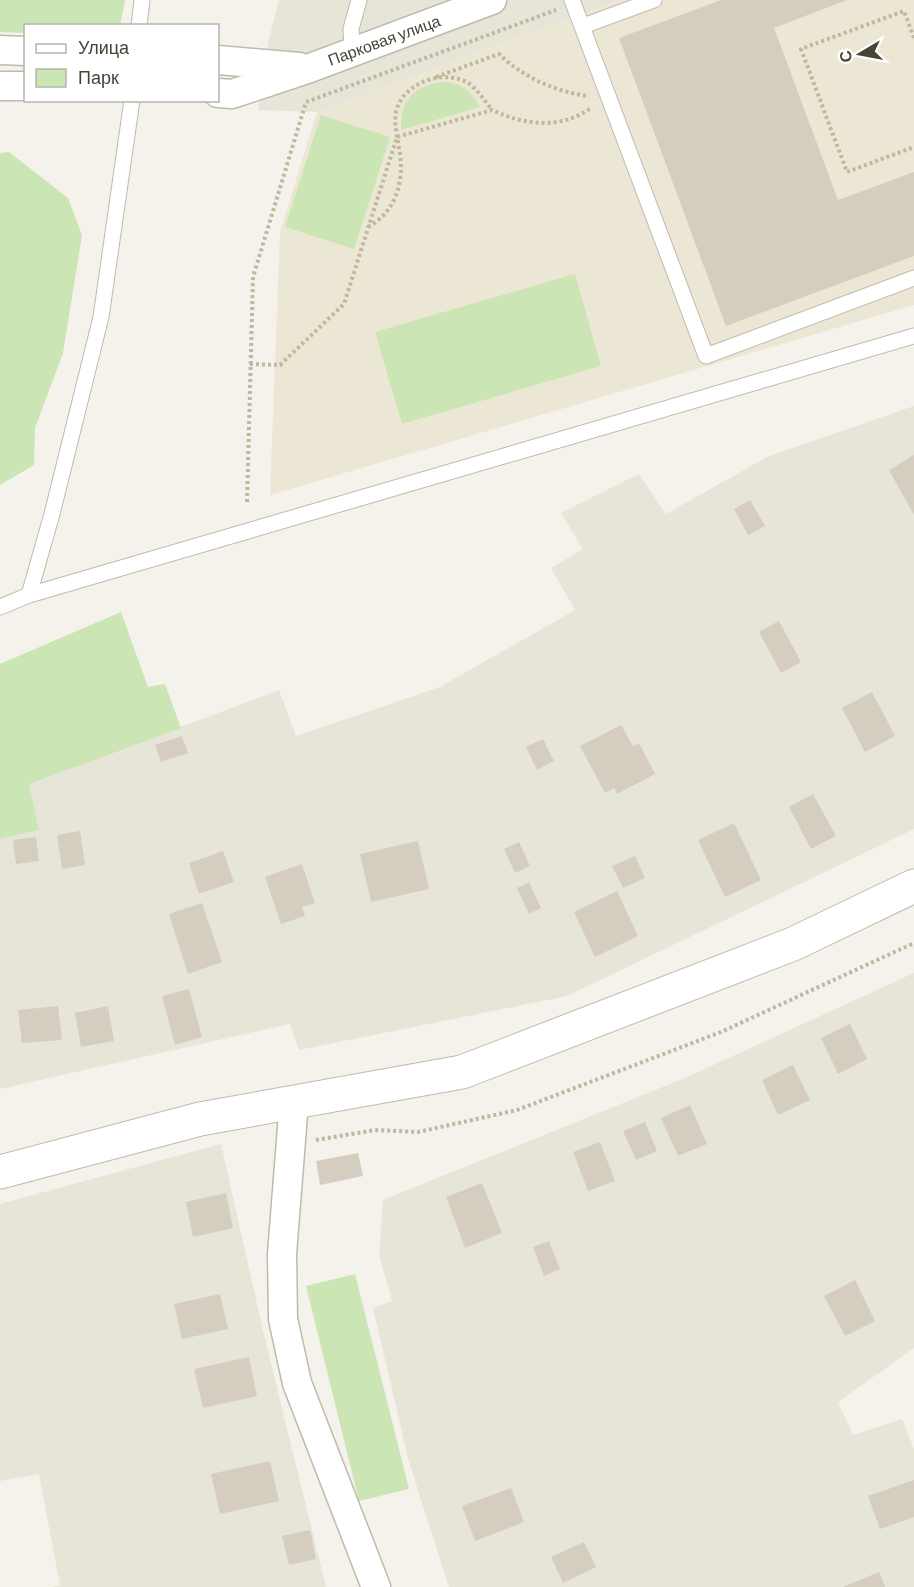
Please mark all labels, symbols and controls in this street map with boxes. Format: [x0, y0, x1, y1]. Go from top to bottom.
street label: Парковая улица [325, 10, 443, 69]
legend [24, 24, 219, 102]
north arrow [830, 24, 890, 84]
text: Улица [78, 36, 130, 58]
text: С [834, 49, 855, 64]
text: Парк [78, 66, 119, 88]

